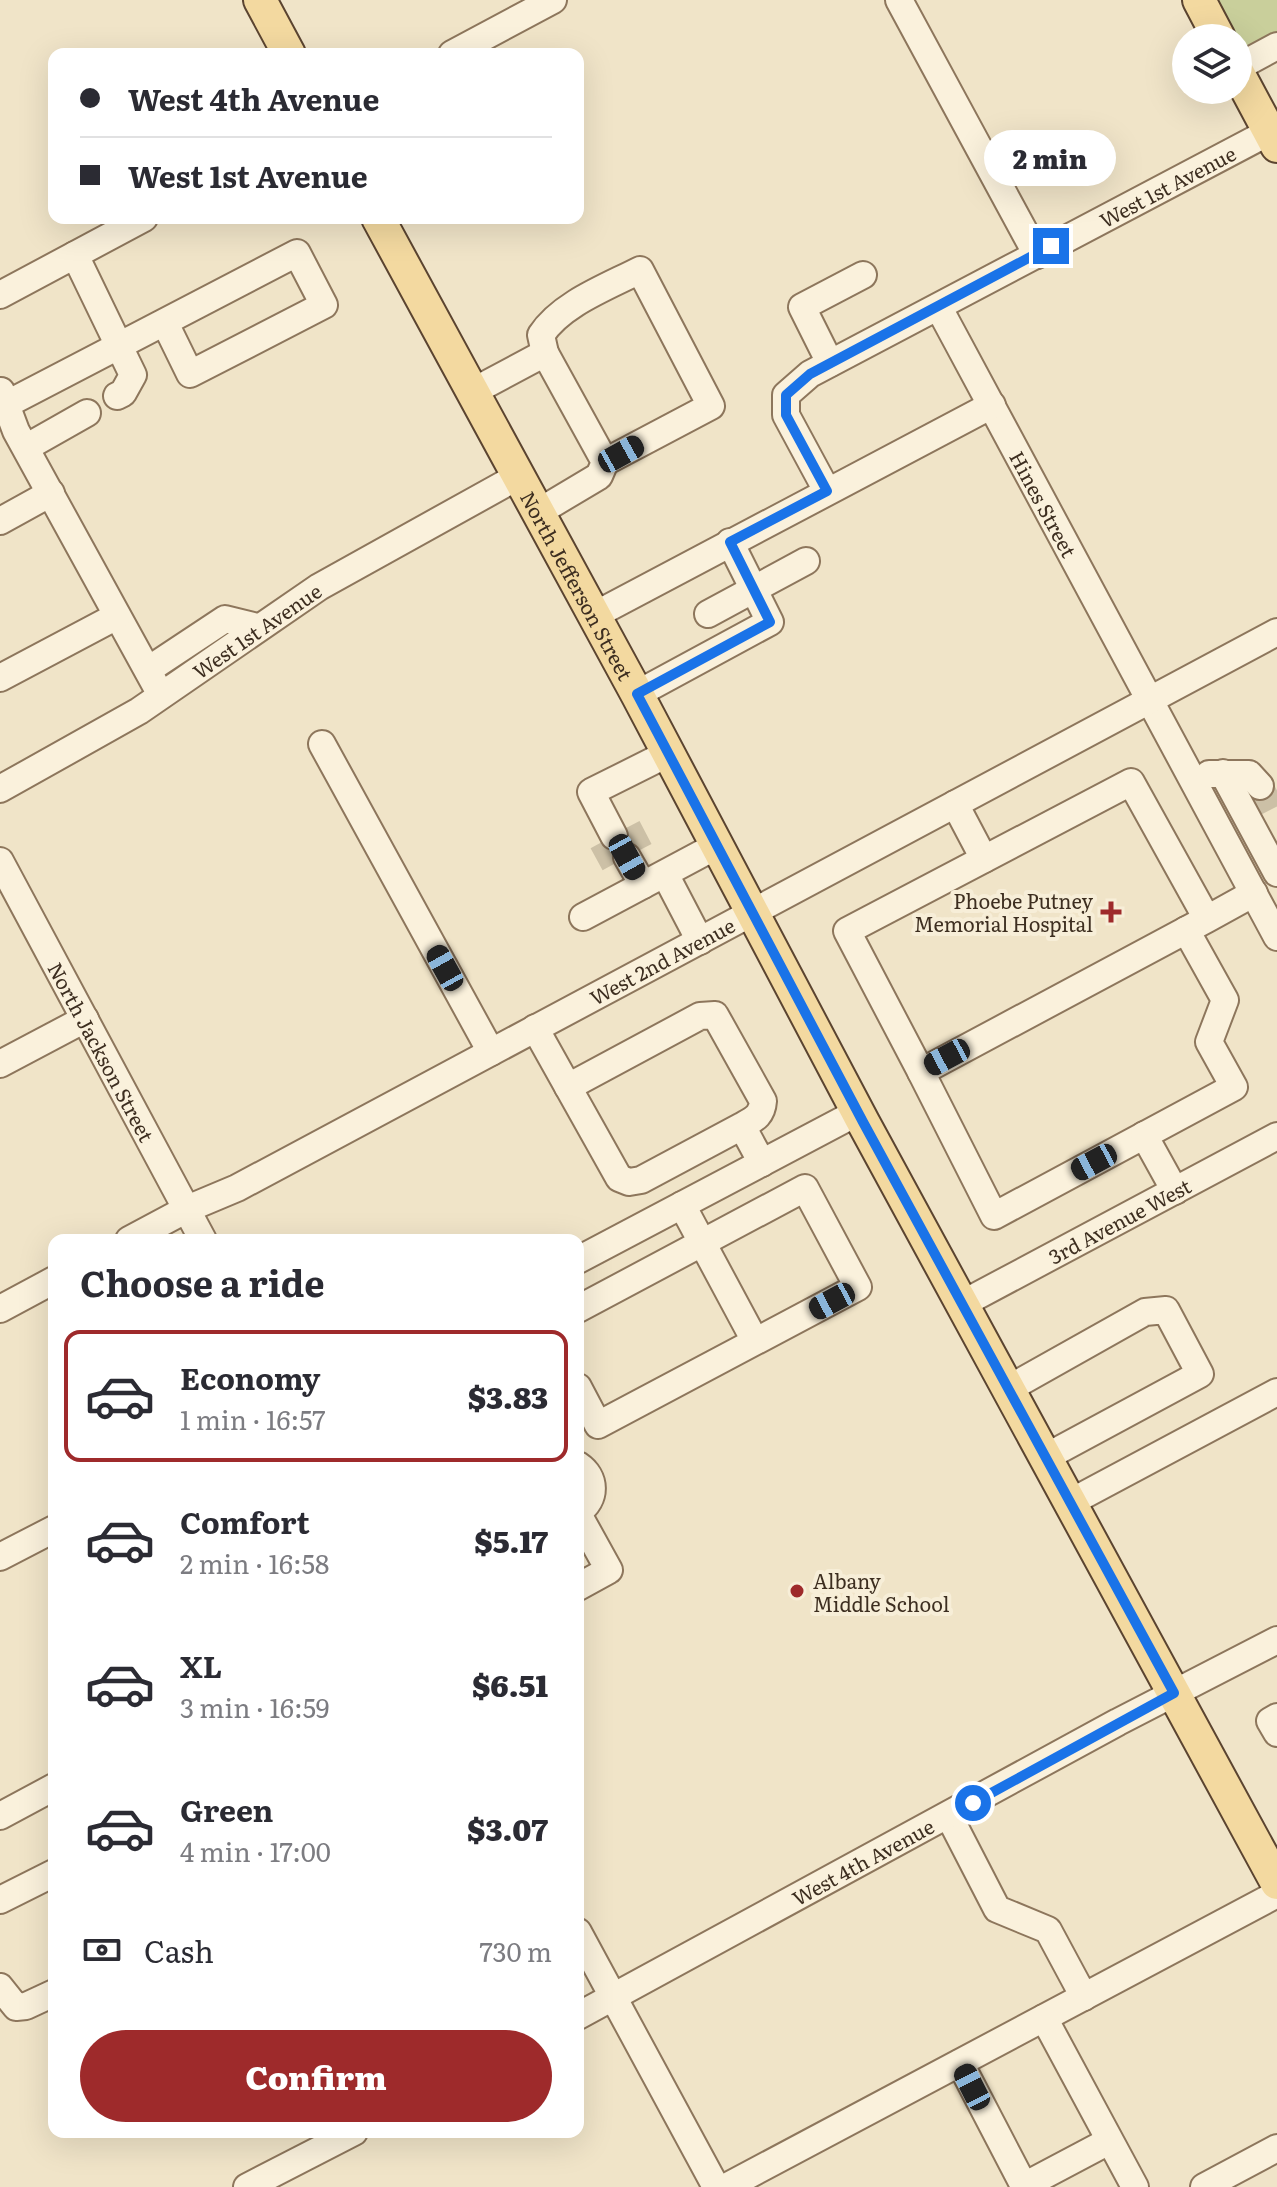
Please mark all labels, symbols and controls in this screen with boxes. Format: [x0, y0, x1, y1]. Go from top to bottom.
map controls [1172, 24, 1252, 104]
button: layers [1172, 24, 1252, 104]
text: West 4th Avenue [128, 76, 379, 120]
callout: 2 min [985, 130, 1117, 186]
street label: West 1st Avenue [1094, 137, 1241, 234]
text: 2 min [1013, 138, 1087, 177]
text: West 1st Avenue [128, 153, 368, 197]
route end [1033, 228, 1069, 264]
car [594, 432, 648, 476]
street label: Hines Street [1003, 445, 1085, 562]
street label: North Jefferson Street [514, 485, 642, 685]
street label: West 1st Avenue [186, 575, 327, 685]
car [605, 830, 649, 884]
place label: Phoebe Putney Memorial Hospital [914, 885, 1093, 938]
marker: Phoebe Putney Memorial Hospital [1100, 901, 1122, 923]
street label: West 2nd Avenue [584, 909, 740, 1011]
car [423, 941, 467, 995]
street label: North Jackson Street [41, 956, 162, 1147]
car [920, 1035, 974, 1079]
car [1067, 1140, 1121, 1184]
street label: 3rd Avenue West [1042, 1170, 1196, 1271]
text: Choose a ride [80, 1255, 325, 1308]
car [805, 1279, 859, 1323]
text: Economy [180, 1355, 320, 1399]
icon: car [84, 1360, 156, 1432]
text: $3.83 [468, 1374, 548, 1418]
text: 1 min · 16:57 [180, 1399, 325, 1438]
text: Comfort [180, 1499, 310, 1543]
icon: car [84, 1504, 156, 1576]
text: $5.17 [474, 1518, 548, 1562]
text: 2 min · 16:58 [180, 1543, 329, 1582]
place label: Albany Middle School [813, 1565, 950, 1618]
marker: Albany Middle School [788, 1582, 806, 1600]
text: XL [180, 1643, 222, 1687]
icon: car [84, 1648, 156, 1720]
text: $6.51 [472, 1662, 548, 1706]
text: 3 min · 16:59 [180, 1687, 329, 1726]
route start [955, 1785, 991, 1821]
text: Green [180, 1787, 273, 1831]
icon: car [84, 1792, 156, 1864]
text: $3.07 [467, 1806, 548, 1850]
street label: West 4th Avenue [786, 1810, 939, 1912]
text: 4 min · 17:00 [180, 1831, 331, 1870]
icon: cash [80, 1928, 124, 1972]
text: Cash [144, 1928, 214, 1972]
text: 730 m [480, 1931, 552, 1970]
button: Confirm [80, 2030, 552, 2122]
car [950, 2060, 994, 2114]

